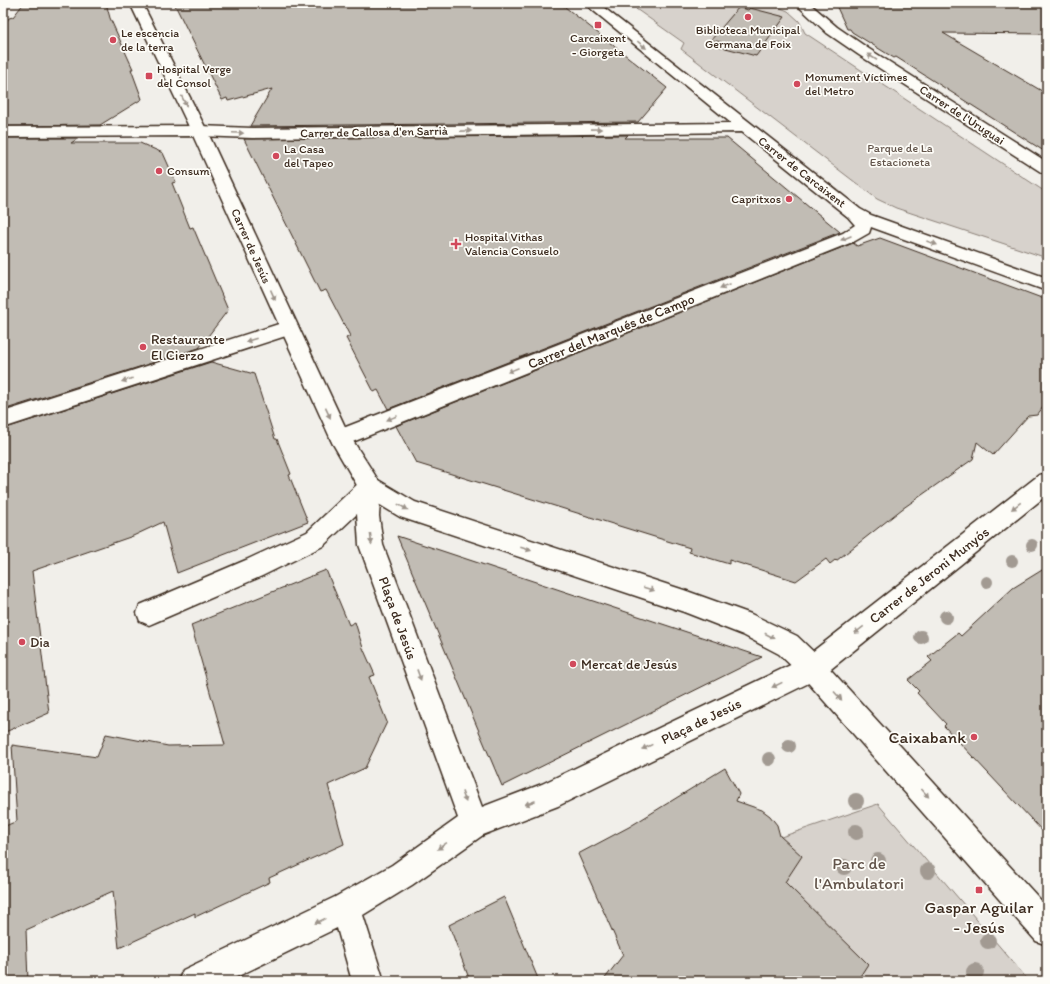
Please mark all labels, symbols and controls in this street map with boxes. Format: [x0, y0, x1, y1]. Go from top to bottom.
marker: Biblioteca Municipal Germana de Foix [743, 12, 753, 22]
marker: Carcaixent - Giorgeta [593, 20, 603, 30]
place label: Biblioteca Municipal Germana de Foix [696, 23, 801, 51]
place label: Le escencia de la terra [121, 26, 179, 54]
place label: Carcaixent - Giorgeta [570, 31, 627, 59]
marker: Le escencia de la terra [108, 35, 118, 45]
one-way arrow [637, 40, 647, 49]
one-way arrow [867, 54, 878, 61]
place label: Hospital Verge del Consol [157, 62, 232, 90]
place label: Monument Víctimes del Metro [805, 70, 908, 98]
marker: Hospital Verge del Consol [144, 71, 154, 81]
marker: Monument Víctimes del Metro [792, 79, 802, 89]
street label: Carrer de l'Uruguai [917, 82, 1007, 148]
one-way arrow [181, 95, 187, 106]
street label: Carrer de Callosa d'en Sarrià [300, 124, 449, 140]
one-way arrow [590, 126, 603, 132]
one-way arrow [460, 127, 472, 134]
one-way arrow [232, 129, 244, 136]
street label: Carrer de Carcaixent [755, 133, 849, 211]
park label: Parque de La Estacioneta [867, 141, 933, 169]
place label: La Casa del Tapeo [284, 142, 333, 170]
marker: La Casa del Tapeo [271, 151, 281, 161]
place label: Consum [167, 164, 210, 178]
marker: Consum [154, 166, 164, 176]
place label: Capritxos [731, 192, 781, 206]
marker: Capritxos [784, 194, 794, 204]
street label: Carrer de Jesús [228, 206, 274, 286]
place label: Hospital Vithas Valencia Consuelo [465, 230, 559, 258]
one-way arrow [840, 235, 851, 241]
marker: Hospital Vithas Valencia Consuelo [450, 238, 462, 250]
one-way arrow [926, 241, 938, 247]
one-way arrow [718, 284, 730, 290]
one-way arrow [270, 290, 276, 301]
street label: Carrer del Marqués de Campo [525, 290, 697, 373]
place label: Restaurante El Cierzo [151, 331, 225, 364]
one-way arrow [245, 338, 257, 344]
marker: Restaurante El Cierzo [138, 342, 148, 352]
one-way arrow [506, 368, 518, 374]
one-way arrow [121, 377, 133, 383]
one-way arrow [325, 407, 331, 419]
one-way arrow [386, 415, 397, 421]
one-way arrow [1011, 502, 1022, 511]
one-way arrow [397, 503, 409, 510]
street label: Carrer de Jeroni Munyós [866, 523, 993, 627]
one-way arrow [367, 533, 374, 545]
one-way arrow [520, 546, 532, 552]
street label: Plaça de Jesús [375, 574, 420, 662]
one-way arrow [643, 586, 655, 592]
one-way arrow [853, 625, 864, 634]
one-way arrow [764, 633, 776, 639]
place label: Dia [30, 634, 50, 651]
marker: Dia [17, 637, 27, 647]
place label: Mercat de Jesús [581, 656, 677, 673]
marker: Mercat de Jesús [568, 659, 578, 669]
one-way arrow [416, 669, 422, 681]
one-way arrow [771, 681, 783, 688]
one-way arrow [833, 692, 842, 701]
street label: Plaça de Jesús [658, 695, 744, 748]
place label: Caixabank [888, 727, 966, 747]
marker: Caixabank [969, 732, 979, 742]
one-way arrow [642, 744, 653, 751]
one-way arrow [920, 788, 930, 798]
one-way arrow [462, 791, 468, 803]
one-way arrow [523, 800, 535, 806]
one-way arrow [437, 842, 448, 850]
park label: Parc de l'Ambulatori [814, 853, 904, 893]
marker: Gaspar Aguilar - Jesús [974, 885, 984, 895]
place label: Gaspar Aguilar - Jesús [925, 897, 1034, 937]
one-way arrow [314, 918, 325, 924]

